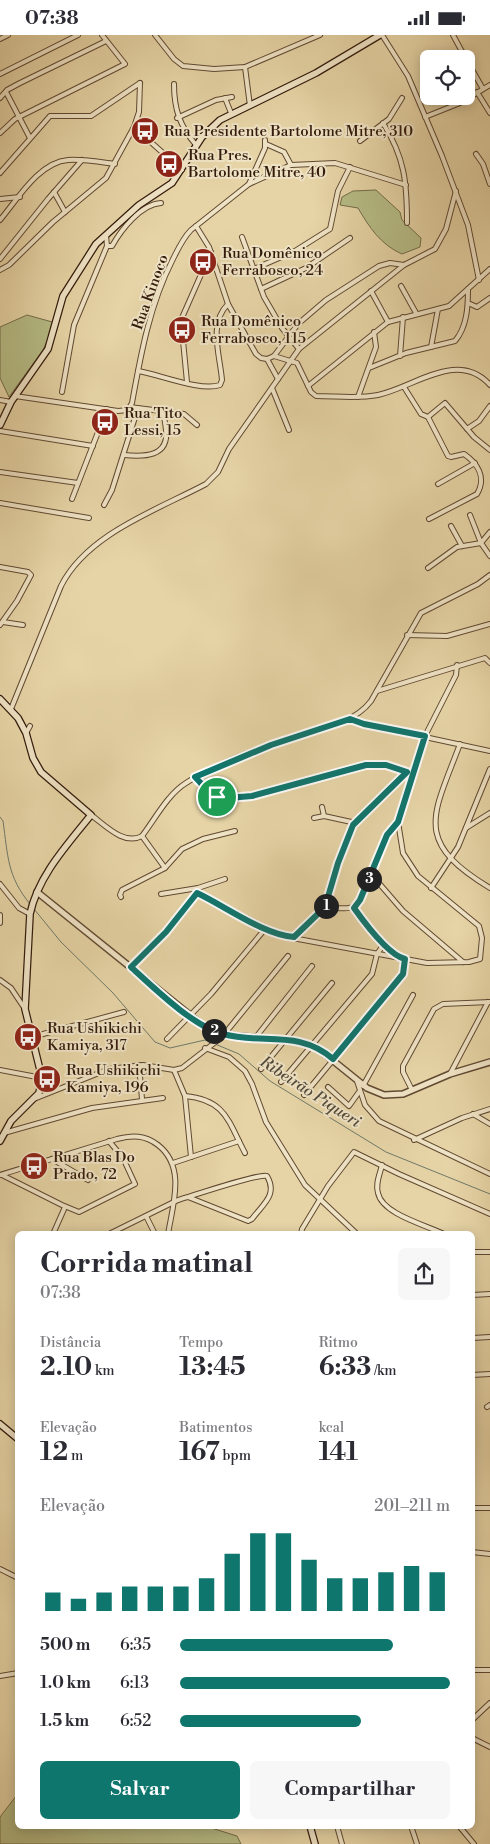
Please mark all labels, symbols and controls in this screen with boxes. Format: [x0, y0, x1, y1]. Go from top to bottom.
text: 07:38 [25, 6, 79, 30]
map controls [420, 50, 475, 105]
button: locate [420, 50, 475, 105]
bus stop icon: Rua Presidente Bartolome Mitre, 310 [130, 116, 160, 146]
place label: Rua Presidente Bartolome Mitre, 310 [164, 122, 413, 141]
place label: Rua Pres. Bartolome Mitre, 40 [187, 146, 326, 182]
bus stop icon: Rua Pres. Bartolome Mitre, 40 [154, 149, 184, 179]
place label: Rua Domênico Ferrabosco, 24 [222, 244, 323, 280]
bus stop icon: Rua Domênico Ferrabosco, 24 [188, 247, 218, 277]
street label: Rua Kinoco [128, 252, 173, 332]
place label: Rua Domênico Ferrabosco, 115 [201, 312, 306, 348]
bus stop icon: Rua Domênico Ferrabosco, 115 [167, 315, 197, 345]
place label: Rua Tito Lessi, 15 [124, 404, 182, 440]
bus stop icon: Rua Tito Lessi, 15 [90, 407, 120, 437]
pin [196, 776, 238, 818]
icon: arrive [203, 783, 231, 811]
pin: 3 [356, 867, 382, 891]
text: 3 [365, 870, 374, 888]
pin: 1 [314, 893, 338, 919]
text: 1 [323, 897, 330, 915]
place label: Rua Ushikichi Kamiya, 317 [47, 1019, 142, 1055]
pin: 2 [202, 1019, 226, 1043]
bus stop icon: Rua Ushikichi Kamiya, 317 [13, 1022, 43, 1052]
text: 2 [210, 1022, 219, 1040]
water label: Ribeirão Piqueri [255, 1051, 365, 1132]
place label: Rua Ushikichi Kamiya, 196 [66, 1061, 161, 1097]
bus stop icon: Rua Ushikichi Kamiya, 196 [32, 1064, 62, 1094]
place label: Rua Blas Do Prado, 72 [53, 1148, 135, 1184]
bus stop icon: Rua Blas Do Prado, 72 [19, 1151, 49, 1181]
text: Corrida matinal [40, 1246, 253, 1281]
button: share [398, 1248, 450, 1300]
text: 07:38 [40, 1283, 81, 1303]
text: Distância [40, 1334, 101, 1352]
text: Tempo [179, 1334, 223, 1352]
text: Ritmo [319, 1334, 358, 1352]
text: 2.10 [40, 1352, 92, 1383]
text: 13:45 [179, 1352, 245, 1383]
text: 6:33 [319, 1352, 371, 1383]
text: km [92, 1362, 115, 1380]
text: /km [371, 1362, 396, 1380]
text: Elevação [40, 1419, 97, 1437]
text: Batimentos [179, 1419, 252, 1437]
text: kcal [319, 1419, 344, 1437]
text: 12 [40, 1437, 68, 1468]
text: 167 [179, 1437, 220, 1468]
text: 141 [319, 1437, 358, 1468]
text: m [68, 1447, 83, 1465]
text: bpm [220, 1447, 251, 1465]
text: Elevação [40, 1496, 105, 1516]
text: 201–211 m [374, 1496, 450, 1516]
text: 500 m [40, 1635, 90, 1655]
text: 6:35 [120, 1635, 151, 1655]
text: 1.0 km [40, 1673, 91, 1693]
text: 6:13 [120, 1673, 149, 1693]
text: 1.5 km [40, 1711, 89, 1731]
text: 6:52 [120, 1711, 151, 1731]
button: Salvar [40, 1761, 240, 1819]
button: Compartilhar [250, 1761, 450, 1819]

